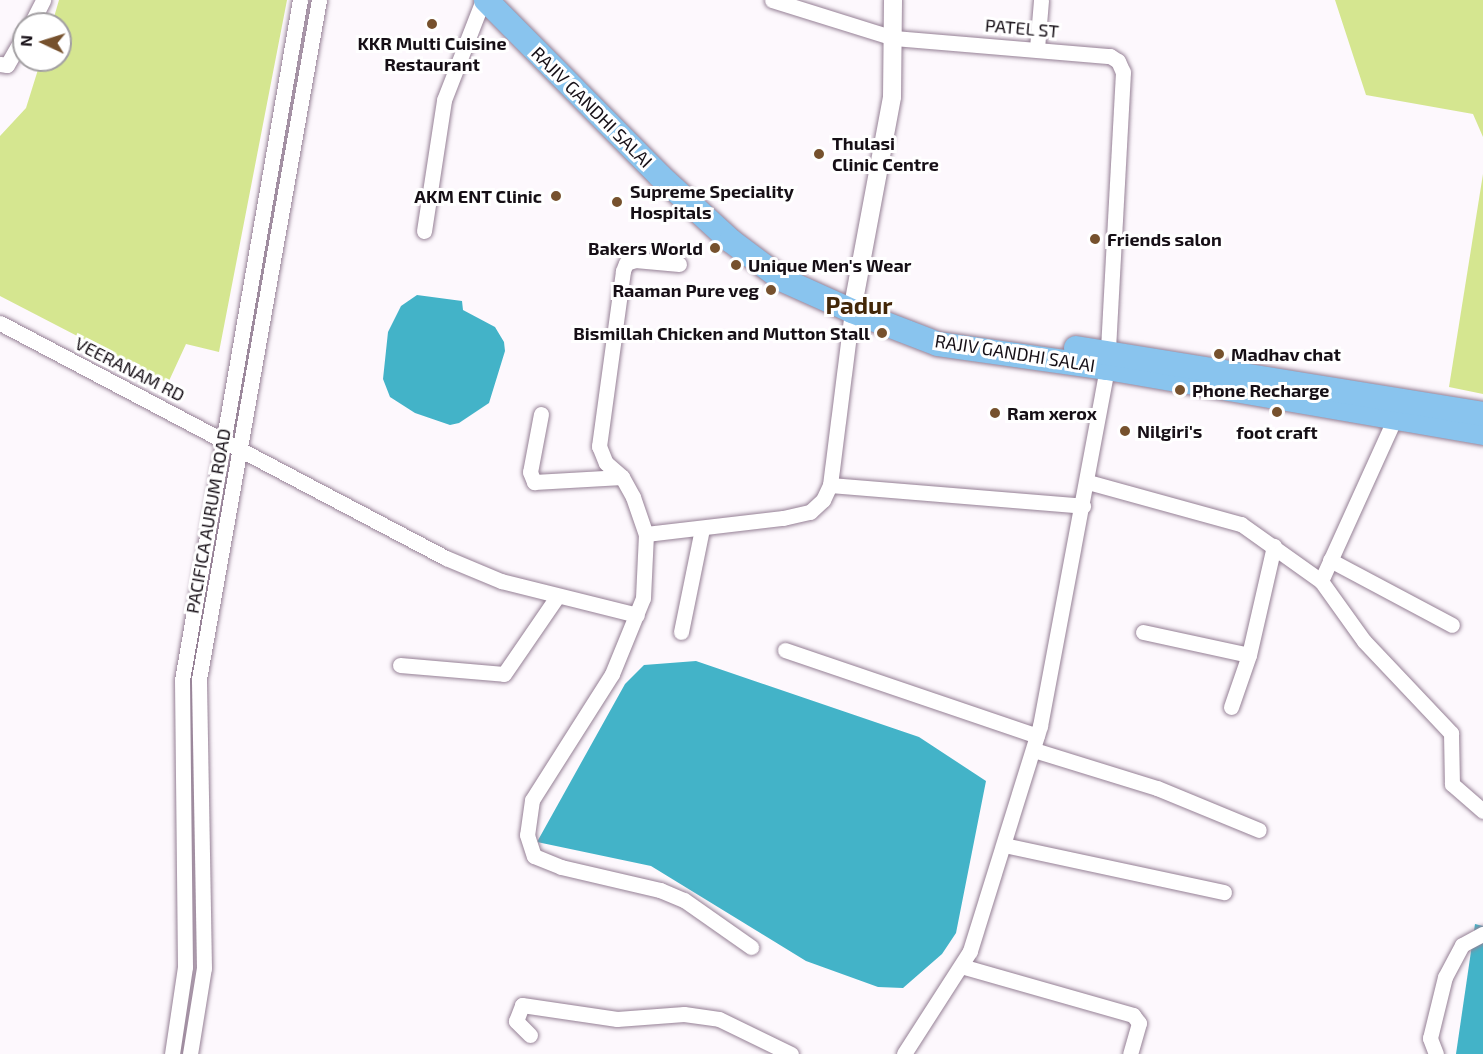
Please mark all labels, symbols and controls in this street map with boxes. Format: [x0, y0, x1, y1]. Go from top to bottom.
north arrow [12, 12, 72, 72]
street label: PATEL ST [984, 14, 1060, 42]
marker: KKR Multi Cuisine Restaurant [425, 17, 439, 31]
place label: KKR Multi Cuisine Restaurant [357, 33, 507, 76]
text: N [16, 34, 35, 47]
street label: RAJIV GANDHI SALAI [527, 42, 657, 172]
place label: Thulasi Clinic Centre [832, 133, 939, 176]
marker: Thulasi Clinic Centre [810, 145, 828, 163]
place label: Supreme Speciality Hospitals [630, 181, 794, 224]
place label: AKM ENT Clinic [414, 185, 542, 207]
marker: AKM ENT Clinic [547, 187, 565, 205]
marker: Supreme Speciality Hospitals [608, 193, 626, 211]
place label: Friends salon [1107, 228, 1222, 250]
marker: Friends salon [1088, 232, 1102, 246]
place label: Bakers World [588, 237, 703, 259]
marker: Bakers World [708, 241, 722, 255]
place label: Unique Men's Wear [748, 254, 911, 276]
marker: Unique Men's Wear [729, 258, 743, 272]
place label: Raaman Pure veg [612, 279, 759, 301]
marker: Raaman Pure veg [764, 283, 778, 297]
district label: Padur [825, 291, 893, 319]
place label: Bismillah Chicken and Mutton Stall [573, 322, 870, 344]
marker: Bismillah Chicken and Mutton Stall [875, 326, 889, 340]
street label: RAJIV GANDHI SALAI [933, 330, 1097, 376]
street label: VEERANAM RD [72, 332, 188, 406]
place label: Madhav chat [1231, 343, 1341, 365]
marker: Madhav chat [1212, 347, 1226, 361]
place label: Phone Recharge [1192, 379, 1330, 401]
marker: Phone Recharge [1173, 383, 1187, 397]
place label: Ram xerox [1007, 402, 1097, 424]
marker: foot craft [1270, 405, 1284, 419]
marker: Ram xerox [988, 406, 1002, 420]
place label: Nilgiri's [1137, 420, 1202, 442]
place label: foot craft [1236, 421, 1318, 443]
marker: Nilgiri's [1118, 424, 1132, 438]
street label: PACIFICA AURUM ROAD [181, 426, 235, 616]

